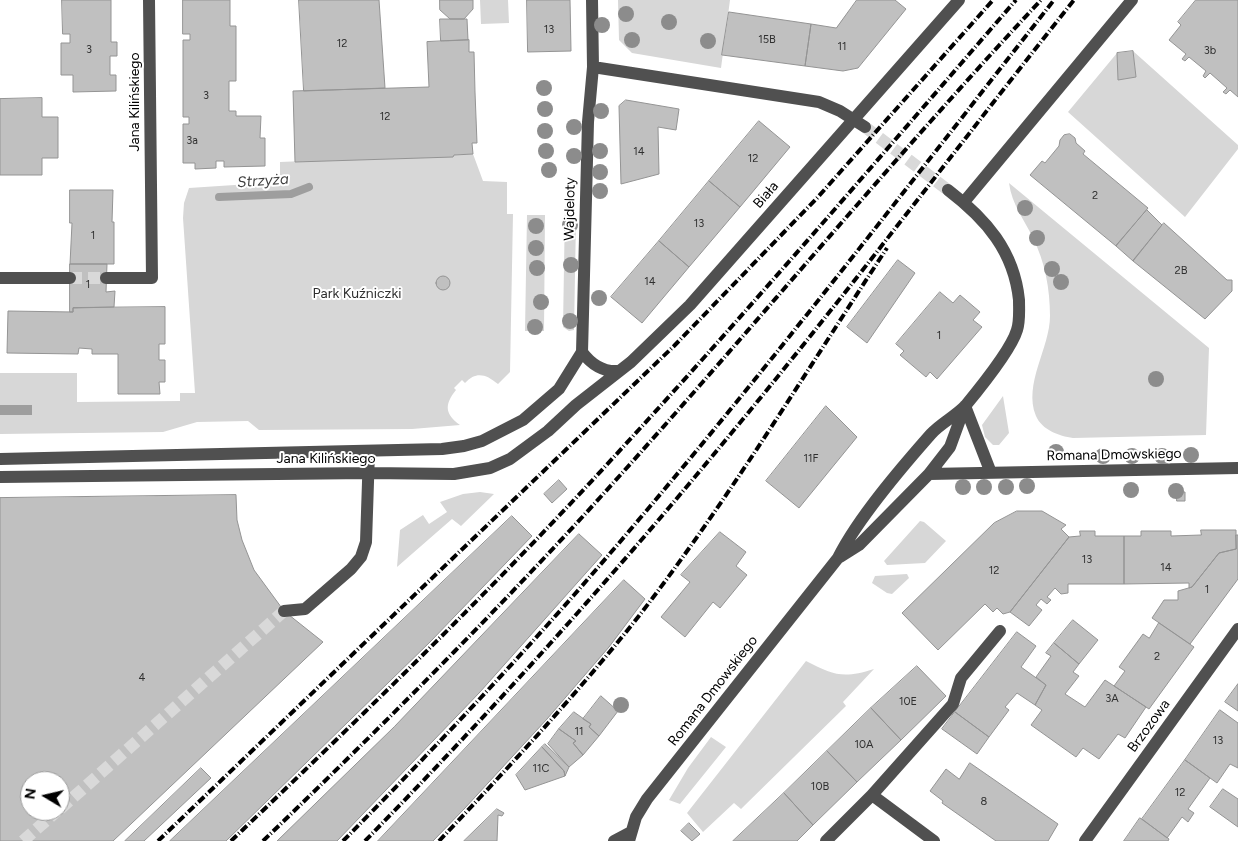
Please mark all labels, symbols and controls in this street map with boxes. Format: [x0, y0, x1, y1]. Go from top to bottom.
house number: 13 [544, 23, 554, 37]
house number: 15B [758, 33, 776, 47]
house number: 12 [337, 37, 347, 51]
house number: 11 [837, 40, 847, 54]
house number: 3 [86, 43, 92, 57]
house number: 3b [1204, 44, 1216, 58]
street label: Jana Kilińskiego [127, 52, 143, 152]
house number: 3 [203, 89, 209, 103]
house number: 12 [380, 110, 390, 124]
house number: 3a [186, 134, 198, 148]
house number: 14 [633, 145, 645, 159]
house number: 12 [748, 152, 758, 166]
water label: Strzyża [237, 170, 289, 192]
street label: Wajdeloty [561, 177, 579, 241]
street label: Biała [750, 178, 782, 212]
house number: 2 [1092, 189, 1098, 203]
house number: 13 [694, 217, 704, 231]
house number: 1 [91, 229, 95, 243]
house number: 2B [1175, 264, 1187, 278]
house number: 14 [644, 275, 656, 289]
house number: 1 [86, 278, 90, 292]
park label: Park Kuźniczki [313, 286, 401, 302]
house number: 1 [937, 329, 941, 343]
street label: Romana Dmowskiego [1046, 445, 1182, 465]
street label: Jana Kilińskiego [276, 451, 376, 467]
house number: 11F [803, 452, 819, 466]
house number: 13 [1082, 553, 1092, 567]
house number: 14 [1160, 561, 1172, 575]
house number: 12 [989, 564, 999, 578]
house number: 1 [1205, 583, 1209, 597]
street label: Romana Dmowskiego [665, 633, 761, 749]
house number: 2 [1154, 650, 1160, 664]
house number: 4 [139, 671, 145, 685]
house number: 3A [1105, 692, 1119, 706]
house number: 10E [899, 695, 917, 709]
street label: Brzozowa [1124, 696, 1174, 756]
house number: 11 [574, 725, 584, 739]
house number: 13 [1213, 734, 1223, 748]
house number: 10A [854, 738, 874, 752]
house number: 11C [532, 762, 550, 776]
north arrow [20, 771, 70, 821]
house number: 10B [811, 780, 829, 794]
house number: 12 [1175, 786, 1185, 800]
text: N [21, 787, 40, 800]
house number: 8 [981, 795, 987, 809]

